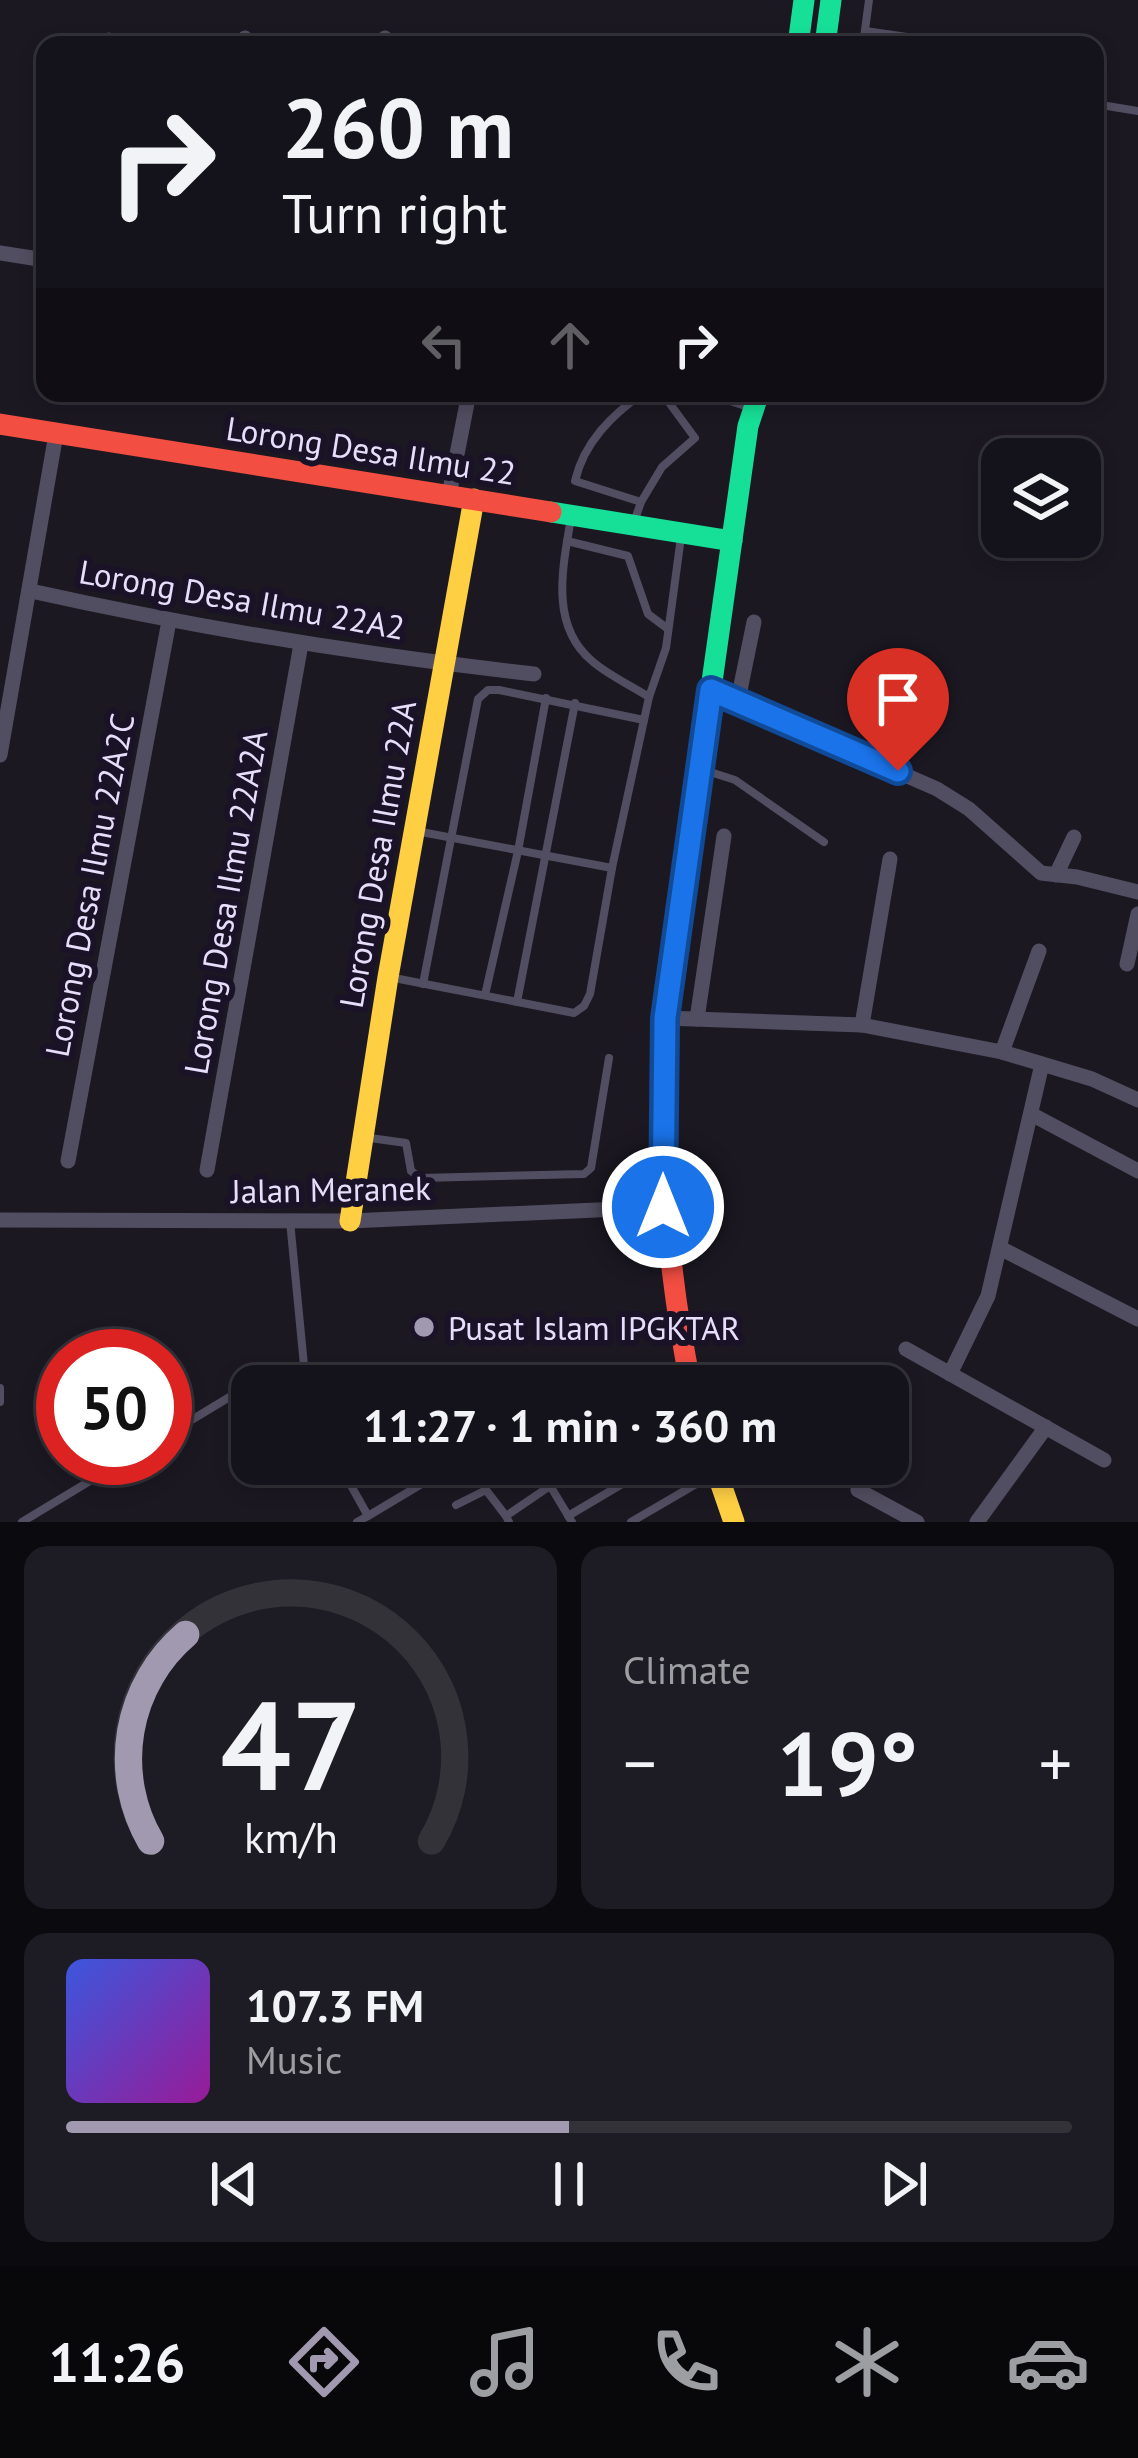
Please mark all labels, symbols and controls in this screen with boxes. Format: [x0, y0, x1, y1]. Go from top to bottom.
text: 260 m [282, 72, 514, 181]
icon: right [84, 84, 240, 240]
text: Turn right [282, 178, 507, 248]
icon: left [411, 312, 477, 378]
icon: ahead [537, 312, 603, 378]
icon: right [663, 312, 729, 378]
street label: Lorong Desa Ilmu 22 [223, 406, 519, 494]
map controls [981, 438, 1101, 558]
button: layers [981, 438, 1101, 558]
street label: Lorong Desa Ilmu 22A2 [76, 549, 408, 649]
pin [847, 648, 949, 771]
icon: arrive [865, 666, 931, 732]
street label: Lorong Desa Ilmu 22A [329, 696, 425, 1011]
street label: Lorong Desa Ilmu 22A2C [35, 710, 143, 1060]
street label: Lorong Desa Ilmu 22A2A [174, 726, 277, 1078]
position arrow [600, 1144, 726, 1270]
street label: Jalan Meranek [229, 1166, 432, 1212]
place label: Pusat Islam IPGKTAR [448, 1306, 740, 1349]
marker: Pusat Islam IPGKTAR [411, 1314, 437, 1340]
speed limit sign: 50 [36, 1329, 192, 1485]
text: 11:27 · 1 min · 360 m [363, 1396, 777, 1454]
text: Climate [623, 1644, 751, 1695]
text: 47 [220, 1663, 361, 1824]
text: 19° [777, 1704, 918, 1821]
text: − [623, 1720, 656, 1805]
text: + [1039, 1720, 1072, 1805]
text: km/h [243, 1808, 338, 1864]
text: 107.3 FM [246, 1976, 424, 2034]
text: Music [246, 2034, 342, 2085]
icon: previous [201, 2151, 267, 2217]
icon: pause [536, 2151, 602, 2217]
icon: next [871, 2151, 937, 2217]
icon: directions [282, 2320, 366, 2404]
icon: music [463, 2320, 547, 2404]
icon: phone [644, 2320, 728, 2404]
icon: climate [825, 2320, 909, 2404]
icon: car [1006, 2320, 1090, 2404]
text: 11:26 [48, 2327, 185, 2397]

